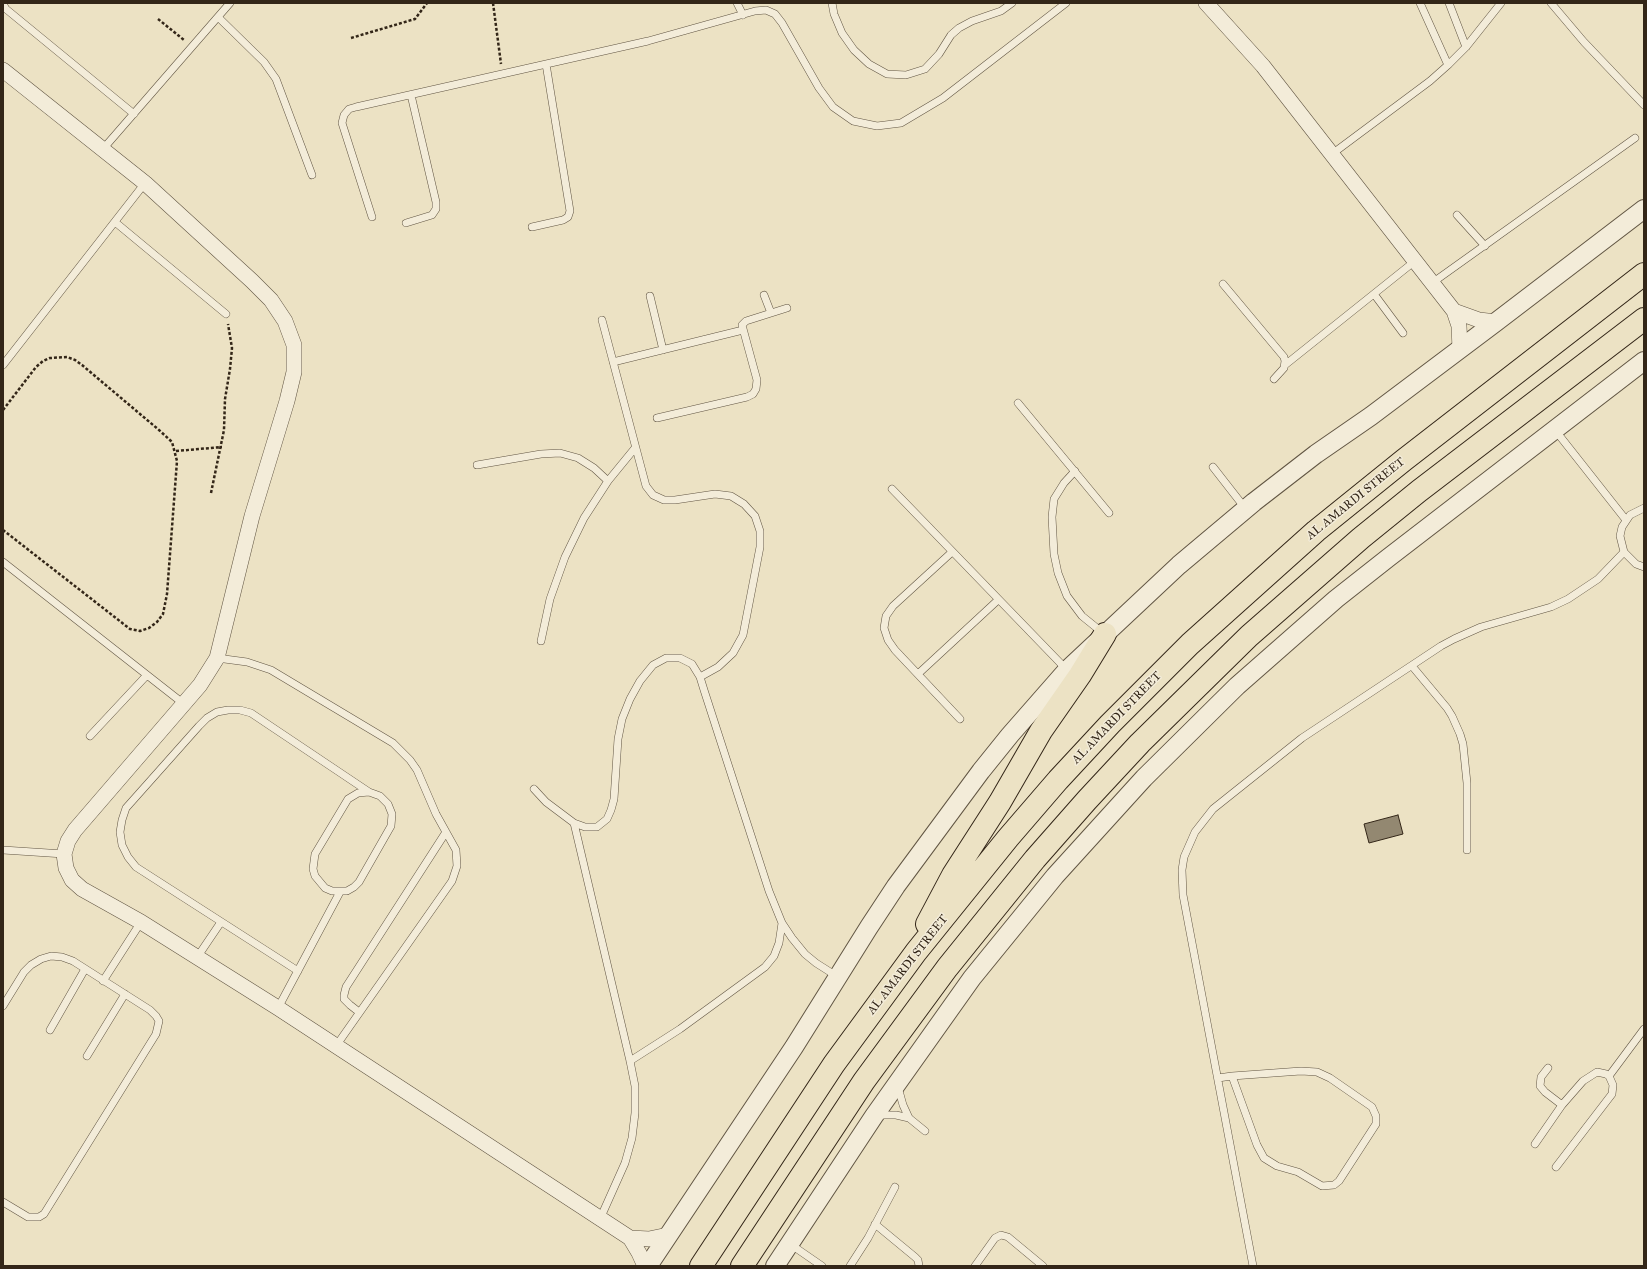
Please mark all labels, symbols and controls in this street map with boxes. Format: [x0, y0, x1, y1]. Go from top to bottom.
street label: AL AMARDI STREET [1304, 455, 1408, 543]
street label: AL AMARDI STREET [1069, 669, 1165, 767]
street label: AL AMARDI STREET [865, 912, 951, 1018]

